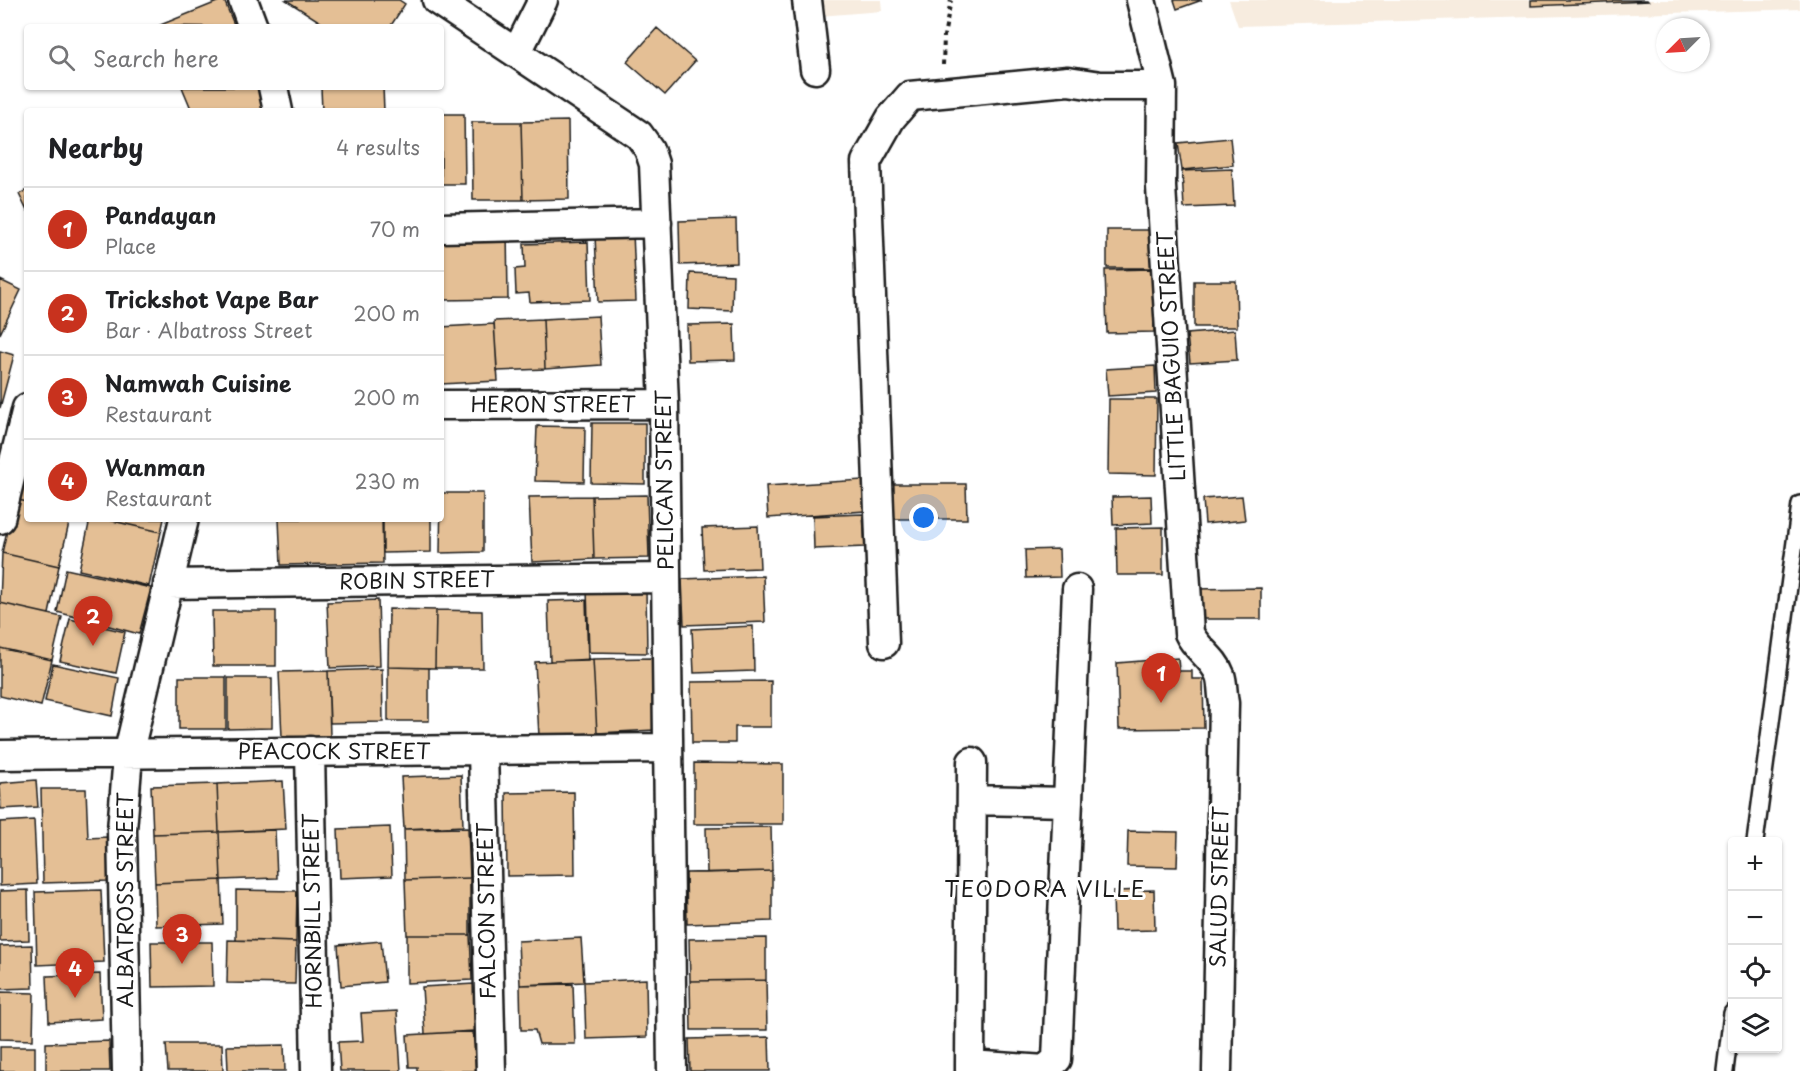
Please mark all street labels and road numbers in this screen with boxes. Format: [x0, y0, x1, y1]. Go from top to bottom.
street label: LITTLE BAGUIO STREET [1147, 230, 1193, 482]
street label: HERON STREET [470, 387, 636, 419]
street label: PELICAN STREET [645, 389, 681, 570]
street label: ROBIN STREET [339, 562, 496, 596]
street label: PEACOCK STREET [238, 734, 431, 766]
street label: ALBATROSS STREET [108, 792, 140, 1008]
street label: SALUD STREET [1201, 805, 1235, 968]
street label: HORNBILL STREET [293, 813, 329, 1009]
street label: FALCON STREET [467, 822, 503, 1000]

